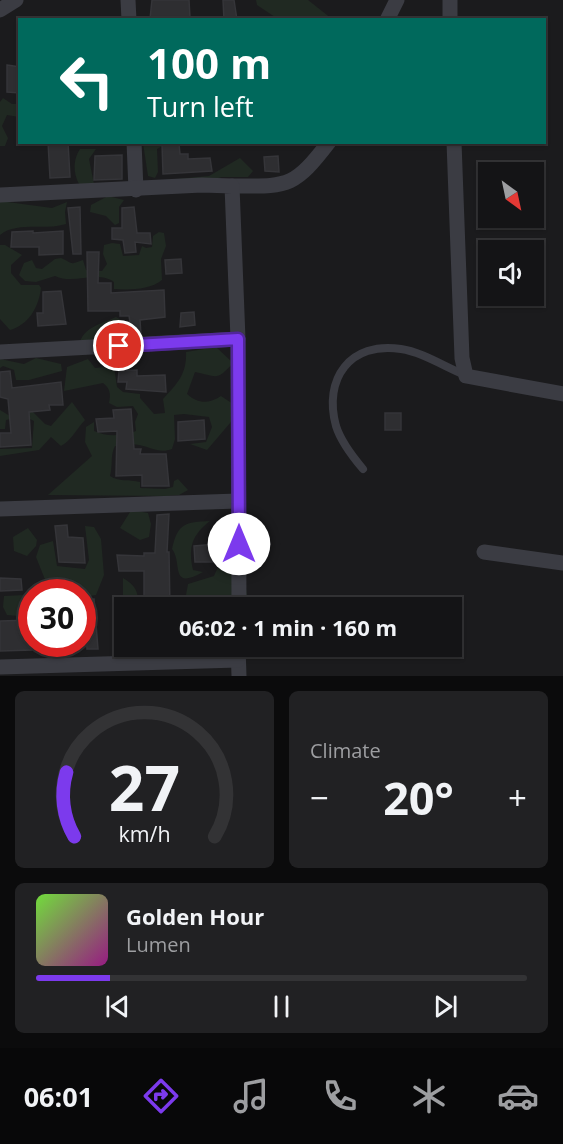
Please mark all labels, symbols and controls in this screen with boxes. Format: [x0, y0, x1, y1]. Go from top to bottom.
text: 100 m [147, 34, 271, 91]
icon: left [48, 42, 126, 120]
text: Turn left [147, 88, 254, 125]
north arrow [478, 162, 544, 228]
map controls [478, 162, 544, 306]
button: sound [478, 240, 544, 306]
pin [93, 320, 144, 371]
icon: arrive [102, 329, 135, 362]
position arrow [207, 512, 271, 576]
speed limit sign: 30 [18, 579, 96, 657]
text: 06:02 · 1 min · 160 m [179, 612, 397, 642]
text: Climate [310, 737, 381, 764]
text: 27 [109, 744, 180, 829]
text: 20° [383, 767, 454, 828]
text: − [310, 775, 329, 820]
text: + [508, 775, 527, 820]
text: km/h [118, 819, 171, 848]
text: Golden Hour [126, 901, 264, 931]
text: Lumen [126, 931, 191, 958]
icon: previous [101, 990, 134, 1023]
icon: pause [265, 990, 298, 1023]
icon: next [429, 990, 462, 1023]
icon: directions [140, 1075, 182, 1117]
icon: music [230, 1075, 272, 1117]
icon: phone [319, 1075, 361, 1117]
icon: climate [408, 1075, 450, 1117]
icon: car [497, 1075, 539, 1117]
text: 06:01 [24, 1078, 93, 1115]

